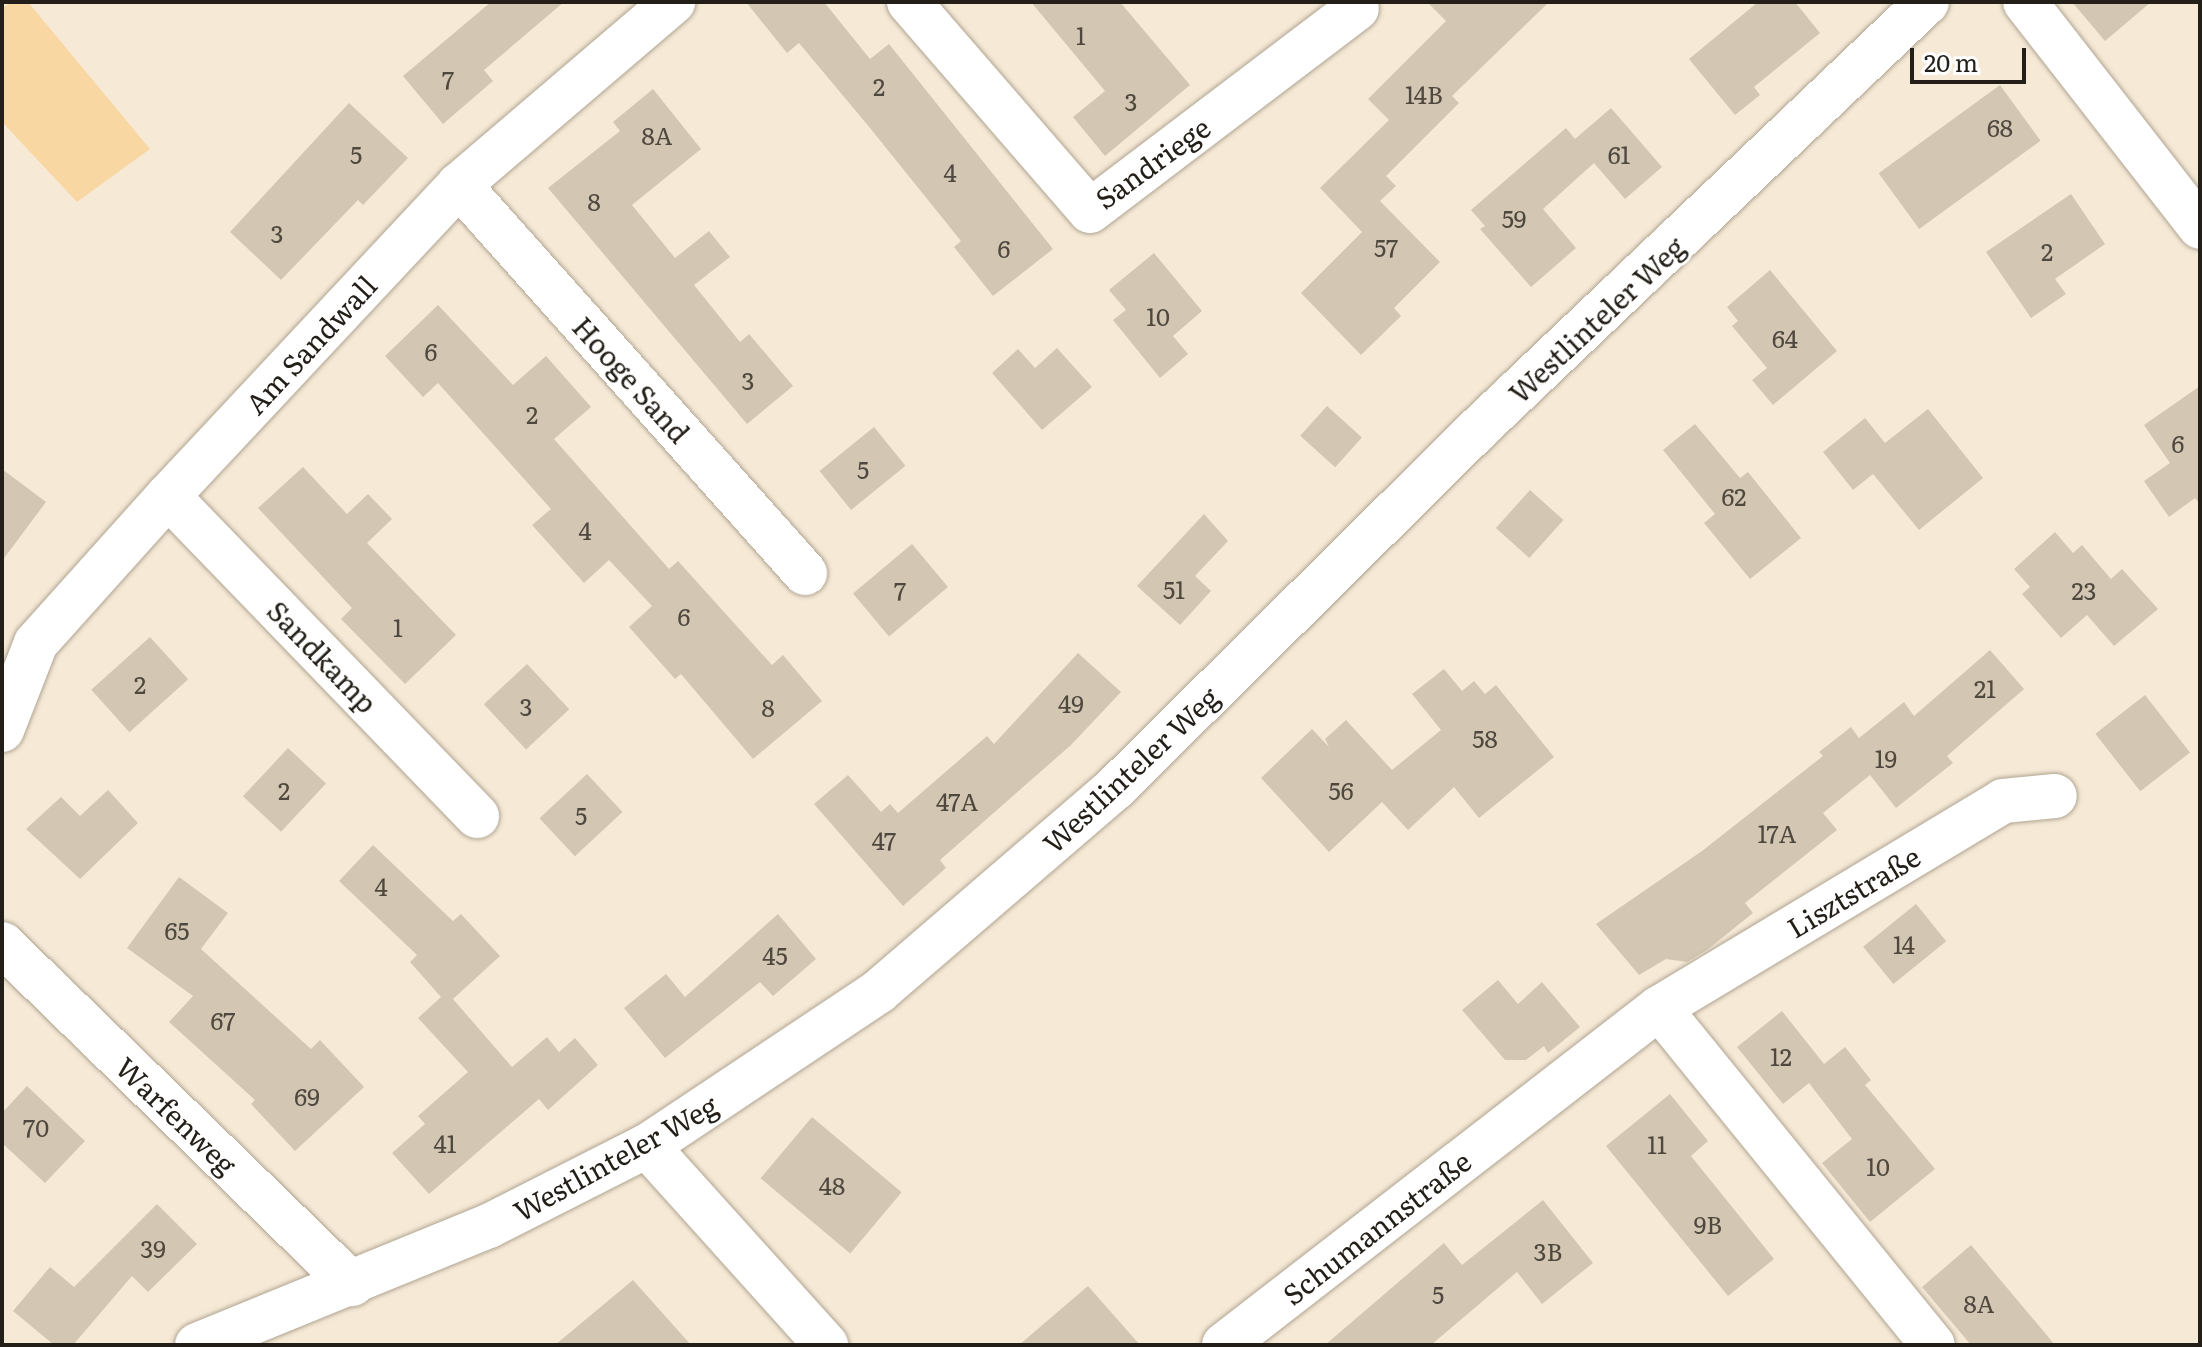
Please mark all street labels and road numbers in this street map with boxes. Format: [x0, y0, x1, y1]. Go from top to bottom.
street label: Sandriege [1088, 109, 1216, 215]
street label: Westlinteler Weg [1501, 229, 1691, 409]
street label: Am Sandwall [237, 268, 383, 420]
street label: Hooge Sand [567, 309, 697, 449]
street label: Sandkamp [261, 593, 385, 719]
street label: Westlinteler Weg [1035, 679, 1225, 859]
street label: Lisztstraße [1781, 838, 1925, 944]
street label: Warfenweg [110, 1049, 244, 1181]
street label: Westlinteler Weg [507, 1087, 723, 1227]
street label: Schumannstraße [1275, 1143, 1477, 1311]

